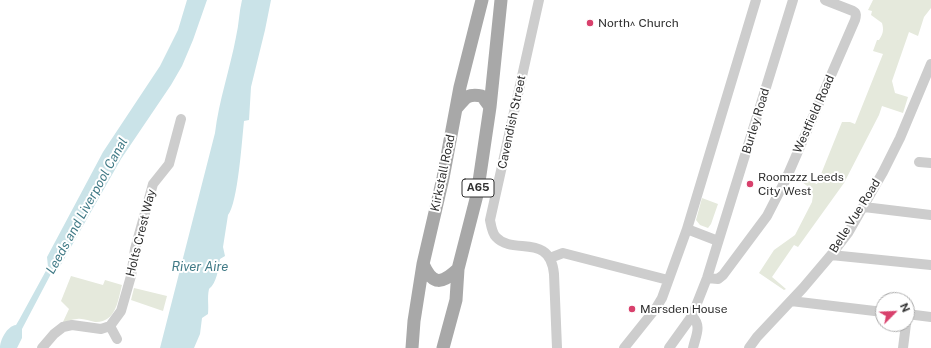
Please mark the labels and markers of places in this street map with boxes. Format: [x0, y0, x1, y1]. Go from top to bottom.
place label: North^ Church [598, 16, 679, 30]
marker: North^ Church [585, 18, 595, 28]
place label: Roomzzz Leeds City West [758, 170, 844, 198]
marker: Roomzzz Leeds City West [745, 179, 755, 189]
place label: Marsden House [640, 302, 727, 316]
marker: Marsden House [627, 304, 637, 314]

